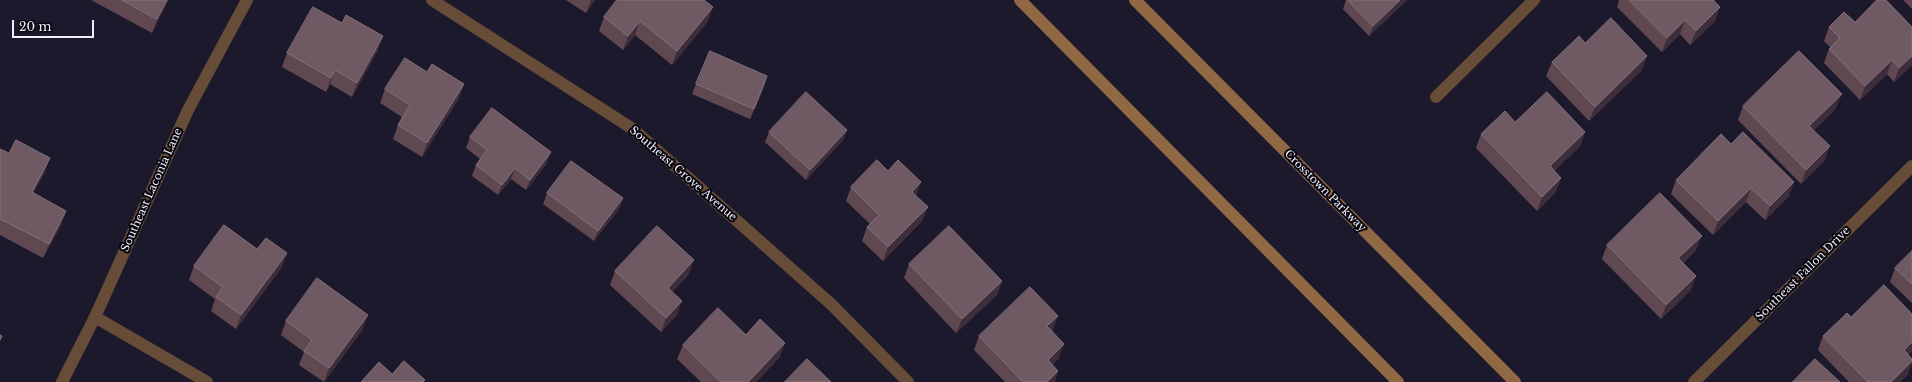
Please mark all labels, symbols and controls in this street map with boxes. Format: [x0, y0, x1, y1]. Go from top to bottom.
scale bar [14, 12, 96, 38]
text: 20 m [19, 19, 51, 34]
street label: Southeast Grove Avenue [627, 124, 739, 224]
street label: Southeast Laconia Lane [119, 126, 185, 254]
street label: Crosstown Parkway [1281, 147, 1369, 235]
street label: Southeast Fallon Drive [1753, 224, 1853, 324]

